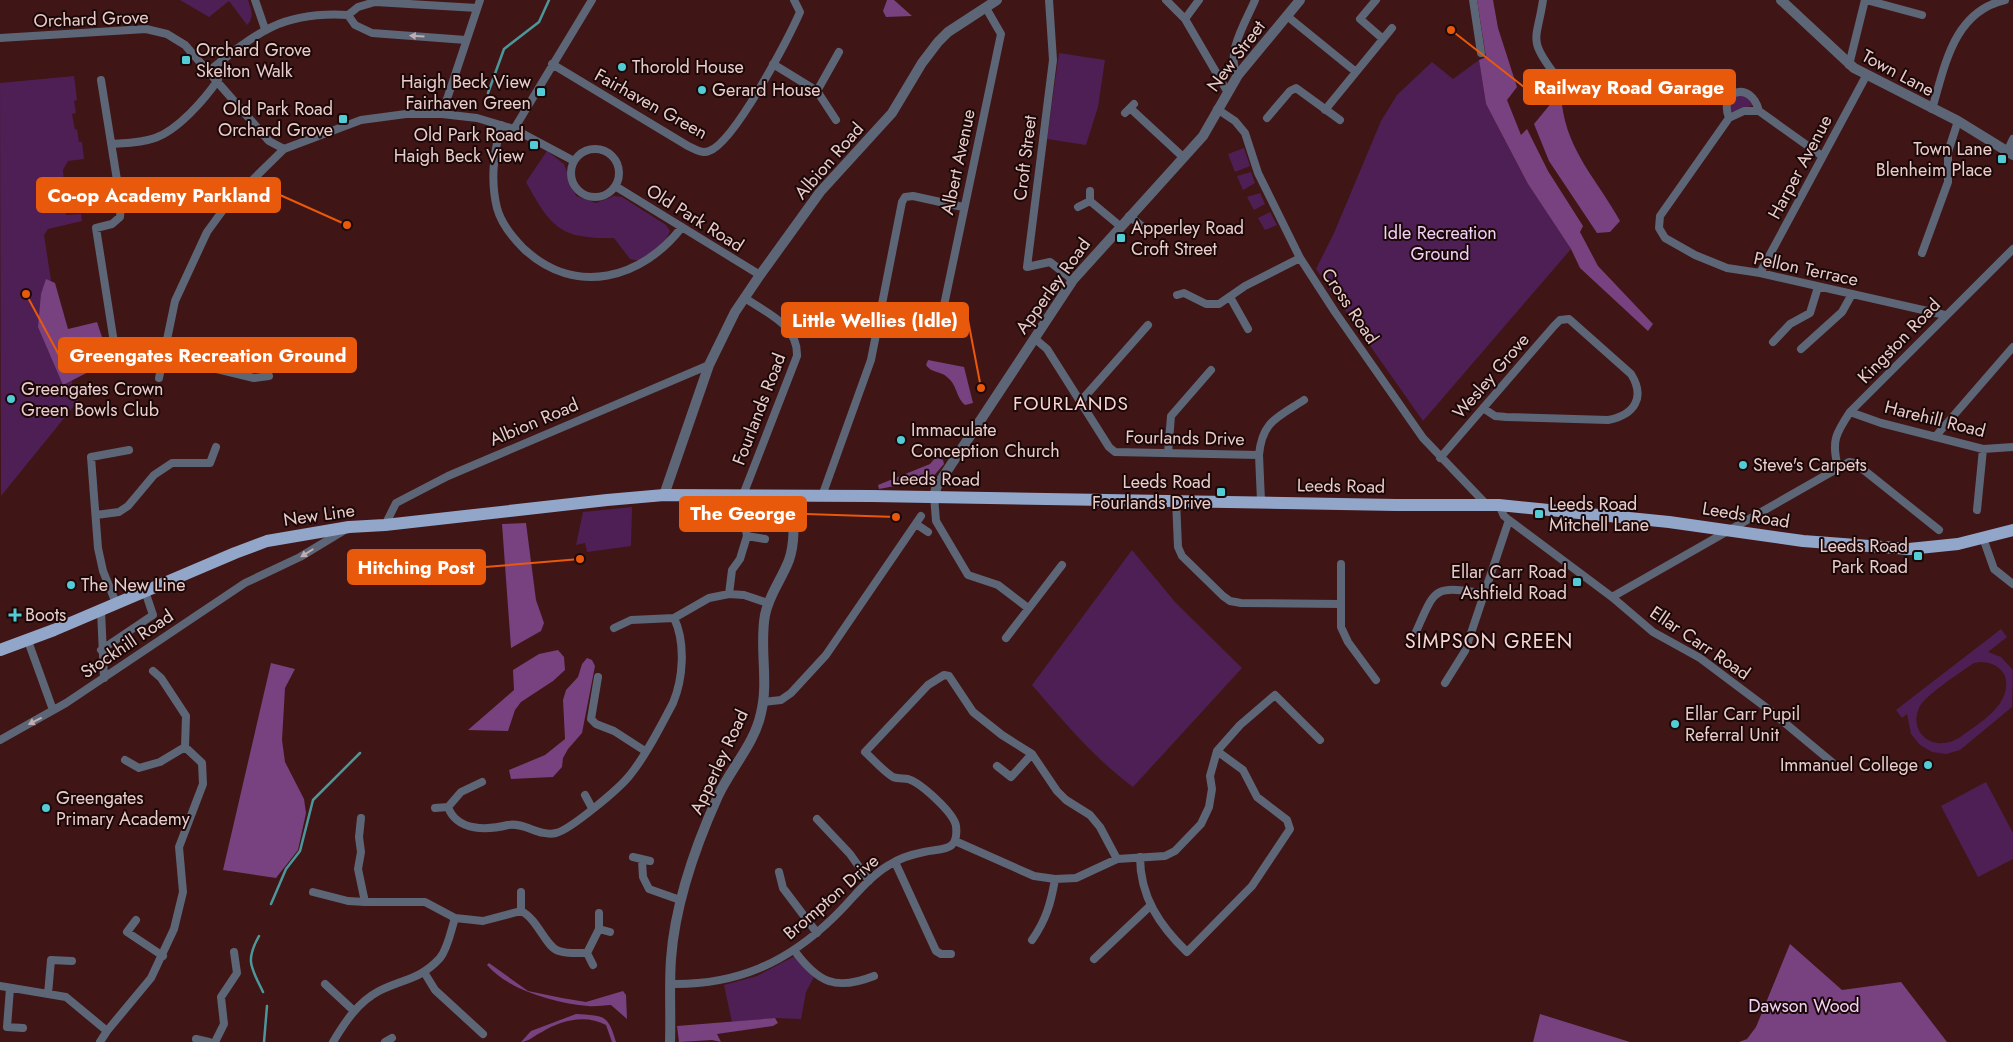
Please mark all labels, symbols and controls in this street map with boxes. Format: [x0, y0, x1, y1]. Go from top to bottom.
street label: Orchard Grove [33, 4, 149, 34]
street label: New Street [1200, 14, 1272, 97]
one-way arrow [409, 32, 425, 40]
place label: Orchard Grove Skelton Walk [196, 37, 311, 84]
street label: Town Lane [1857, 43, 1939, 103]
marker: Orchard Grove Skelton Walk [180, 54, 192, 66]
place label: Thorold House [632, 54, 744, 80]
marker: Thorold House [616, 61, 628, 73]
street label: Fairhaven Green [590, 62, 712, 146]
place label: Haigh Beck View Fairhaven Green [401, 69, 532, 116]
callout: Railway Road Garage [1524, 70, 1735, 104]
text: Railway Road Garage [1534, 74, 1724, 101]
place label: Gerard House [712, 77, 821, 103]
marker: Gerard House [696, 84, 708, 96]
marker: Haigh Beck View Fairhaven Green [535, 86, 547, 98]
place label: Old Park Road Orchard Grove [218, 96, 333, 143]
street label: Albert Avenue [934, 107, 982, 217]
street label: Harper Avenue [1762, 110, 1838, 224]
marker: Old Park Road Orchard Grove [337, 113, 349, 125]
street label: Croft Street [1007, 113, 1043, 202]
street label: Albion Road [788, 117, 870, 205]
place label: Old Park Road Haigh Beck View [394, 122, 525, 169]
place label: Town Lane Blenheim Place [1876, 136, 1992, 183]
marker: Old Park Road Haigh Beck View [528, 139, 540, 151]
marker: Town Lane Blenheim Place [1996, 153, 2008, 165]
callout: Co-op Academy Parkland [37, 178, 280, 212]
street label: Old Park Road [641, 178, 749, 258]
text: Co-op Academy Parkland [48, 182, 270, 209]
place label: Apperley Road Croft Street [1131, 215, 1244, 262]
park label: Idle Recreation Ground [1383, 220, 1497, 267]
marker: Apperley Road Croft Street [1115, 232, 1127, 244]
street label: Apperley Road [1009, 233, 1097, 339]
street label: Pellon Terrace [1751, 245, 1861, 293]
street label: Cross Road [1315, 263, 1385, 349]
street label: Kingston Road [1852, 293, 1946, 389]
callout: Little Wellies (Idle) [782, 303, 968, 337]
text: Little Wellies (Idle) [792, 307, 958, 334]
street label: Wesley Grove [1447, 328, 1535, 424]
callout: Greengates Recreation Ground [59, 338, 356, 372]
text: Greengates Recreation Ground [70, 342, 346, 369]
street label: Fourlands Road [726, 349, 792, 469]
place label: Greengates Crown Green Bowls Club [21, 376, 164, 423]
district label: FOURLANDS [1013, 390, 1129, 417]
street label: Albion Road [485, 392, 583, 452]
marker: Greengates Crown Green Bowls Club [5, 393, 17, 405]
street label: Harehill Road [1882, 394, 1988, 444]
place label: Immaculate Conception Church [911, 417, 1060, 464]
street label: Fourlands Drive [1125, 424, 1245, 452]
marker: Immaculate Conception Church [895, 434, 907, 446]
place label: Steve's Carpets [1753, 452, 1867, 478]
marker: Steve's Carpets [1737, 459, 1749, 471]
street label: Leeds Road [892, 465, 980, 493]
place label: Leeds Road Fourlands Drive [1092, 469, 1211, 516]
street label: Leeds Road [1297, 472, 1385, 500]
marker: Leeds Road Fourlands Drive [1215, 486, 1227, 498]
place label: Leeds Road Mitchell Lane [1549, 491, 1649, 538]
street label: Leeds Road [1700, 495, 1792, 535]
street label: New Line [281, 497, 357, 533]
callout: The George [680, 497, 806, 531]
text: The George [690, 500, 796, 527]
marker: Leeds Road Mitchell Lane [1533, 508, 1545, 520]
place label: Leeds Road Park Road [1820, 533, 1908, 580]
one-way arrow [301, 548, 314, 557]
callout: Hitching Post [348, 550, 485, 584]
marker: Leeds Road Park Road [1912, 550, 1924, 562]
text: Hitching Post [357, 554, 475, 581]
place label: Ellar Carr Road Ashfield Road [1451, 559, 1567, 606]
place label: The New Line [81, 572, 186, 598]
marker: Ellar Carr Road Ashfield Road [1571, 576, 1583, 588]
marker: The New Line [65, 579, 77, 591]
street label: Ellar Carr Road [1645, 600, 1755, 686]
place label: Boots [25, 602, 66, 628]
street label: Stockhill Road [75, 603, 179, 685]
marker: Boots [9, 609, 21, 621]
district label: SIMPSON GREEN [1405, 627, 1573, 656]
place label: Ellar Carr Pupil Referral Unit [1685, 701, 1800, 748]
street label: Apperley Road [683, 705, 755, 819]
one-way arrow [28, 717, 43, 725]
marker: Ellar Carr Pupil Referral Unit [1669, 718, 1681, 730]
place label: Immanuel College [1780, 752, 1918, 778]
marker: Immanuel College [1922, 759, 1934, 771]
place label: Greengates Primary Academy [56, 785, 190, 832]
marker: Greengates Primary Academy [40, 802, 52, 814]
street label: Brompton Drive [778, 848, 884, 946]
park label: Dawson Wood [1748, 993, 1860, 1019]

